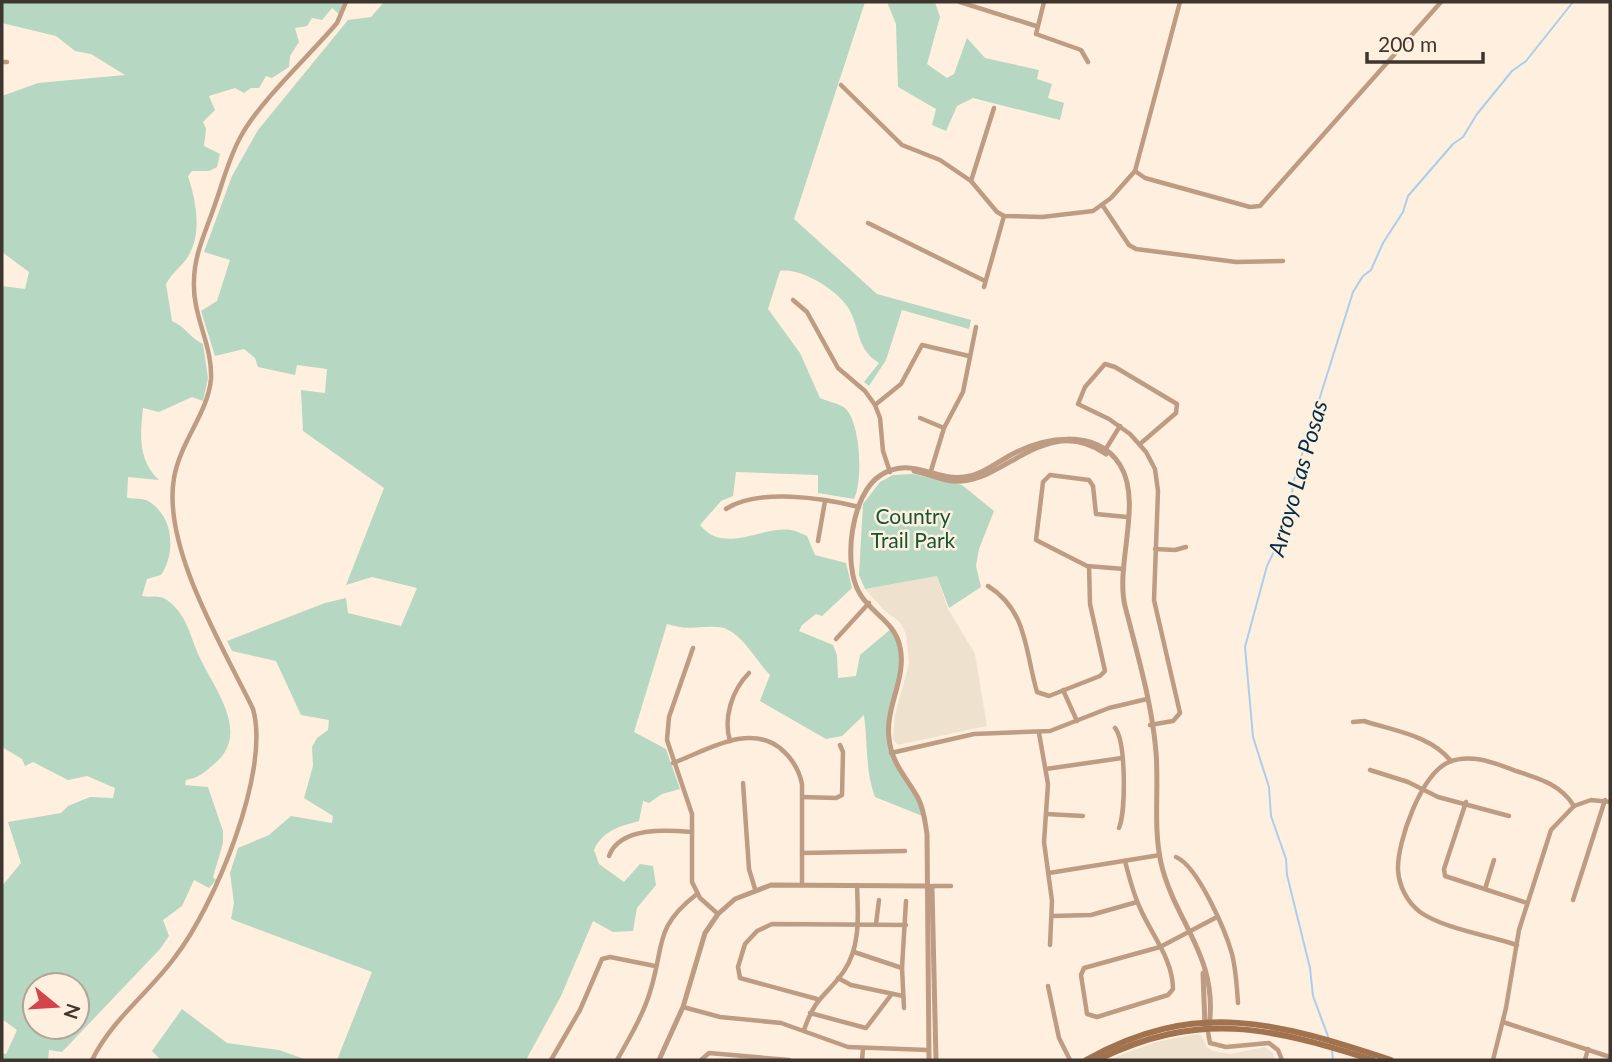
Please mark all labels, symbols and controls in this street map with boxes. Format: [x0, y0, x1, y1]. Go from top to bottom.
scale bar [1367, 21, 1482, 65]
text: 200 m [1378, 31, 1437, 56]
water label: Arroyo Las Posas [1261, 397, 1333, 560]
park label: Country Trail Park [871, 503, 956, 552]
north arrow [21, 971, 91, 1041]
text: N [59, 1001, 86, 1022]

